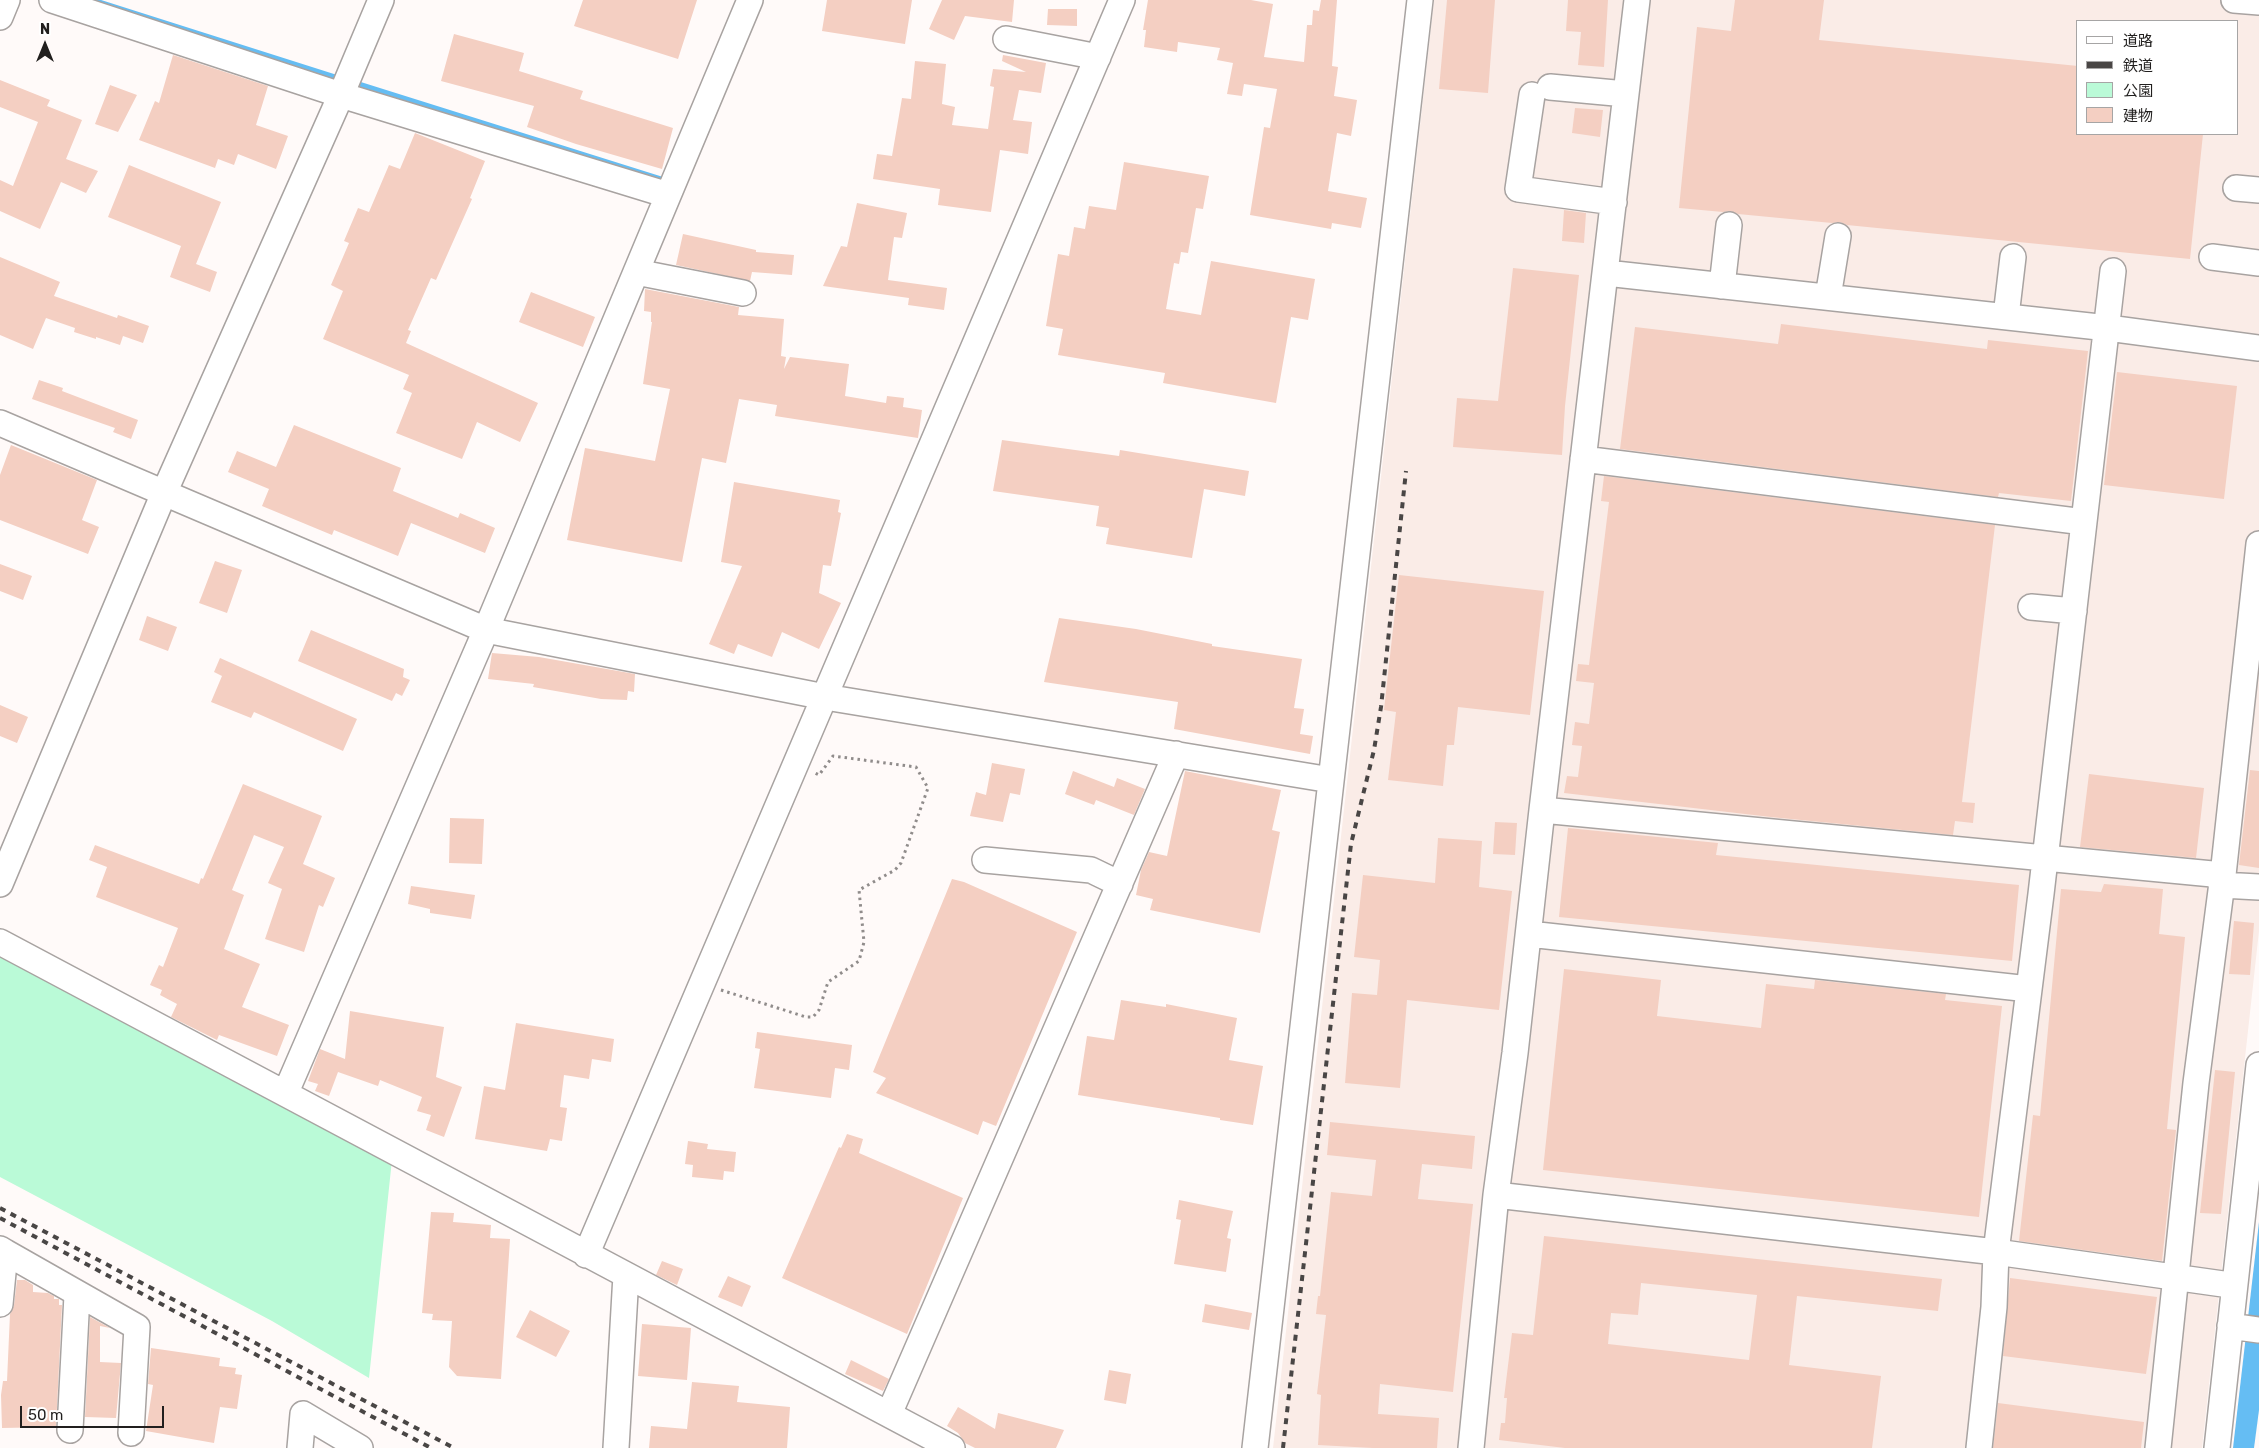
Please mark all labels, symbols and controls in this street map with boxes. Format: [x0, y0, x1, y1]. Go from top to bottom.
north arrow [20, 20, 70, 70]
legend [2076, 20, 2239, 135]
text: N [40, 21, 50, 38]
text: 道路 [2123, 32, 2153, 50]
text: 鉄道 [2123, 57, 2153, 75]
text: 公園 [2123, 82, 2153, 100]
text: 建物 [2123, 107, 2153, 125]
scale bar [22, 1396, 166, 1428]
text: 50 m [28, 1406, 63, 1424]

